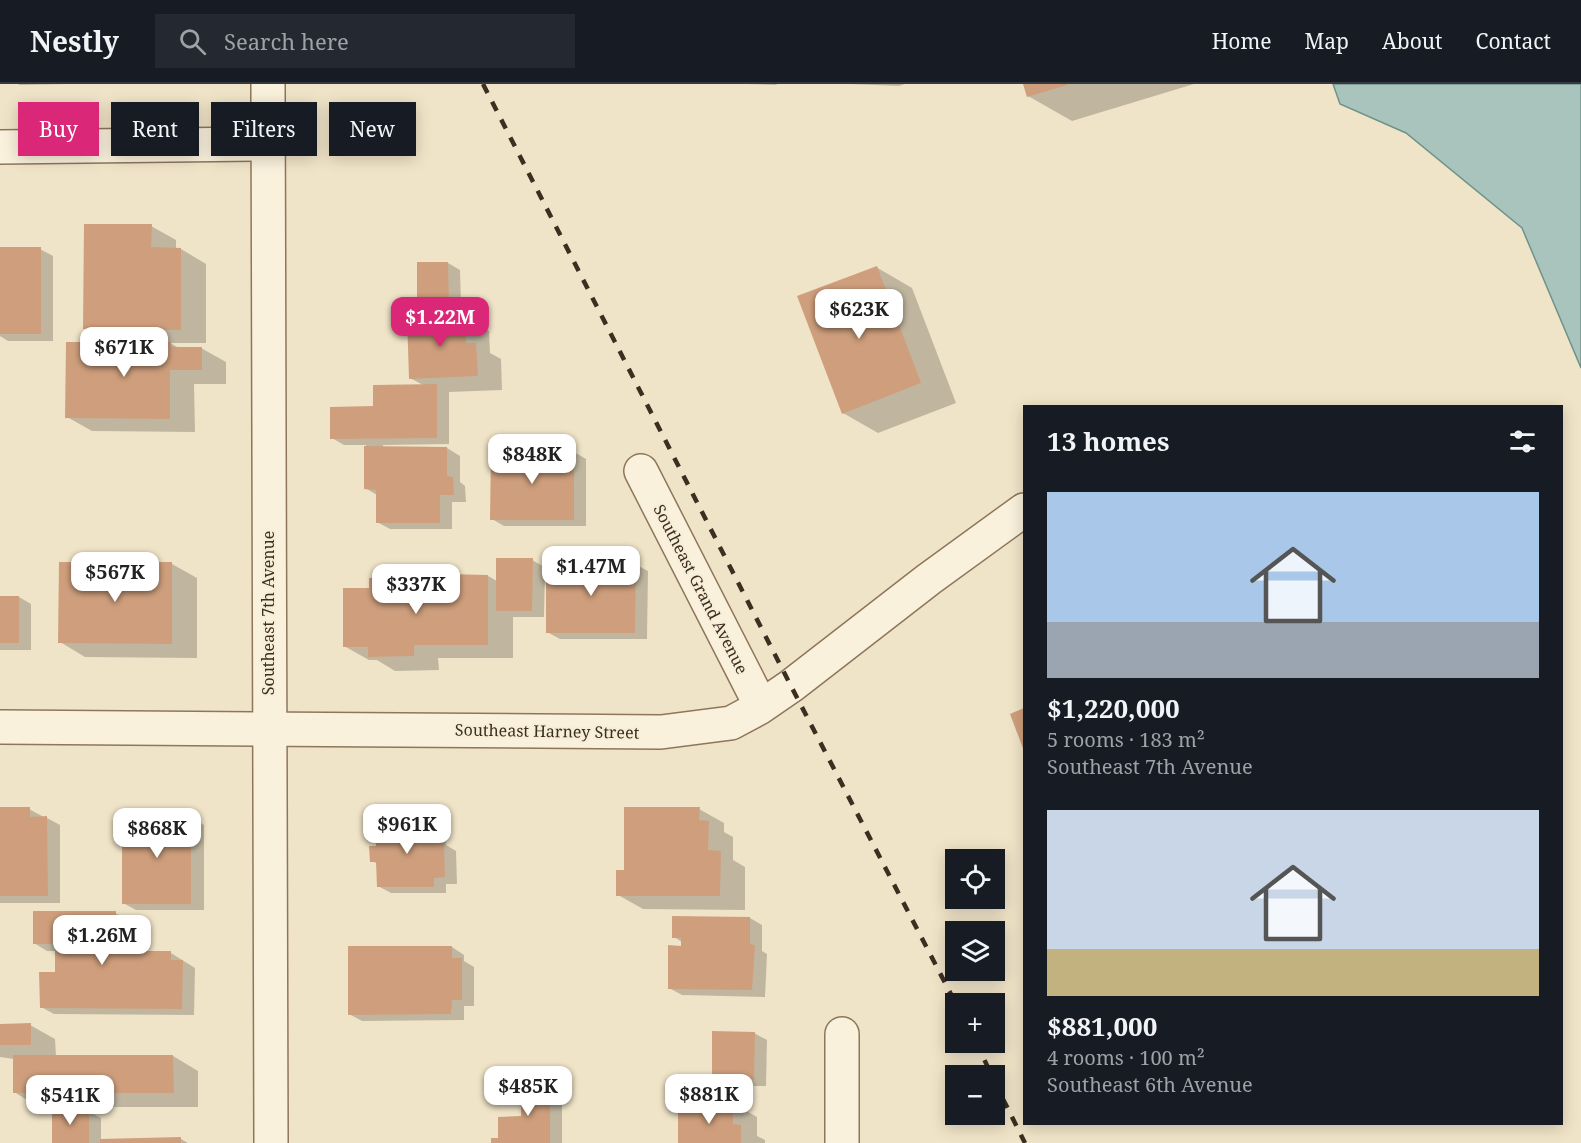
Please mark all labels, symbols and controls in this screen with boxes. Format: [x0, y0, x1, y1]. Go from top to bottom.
search box [155, 14, 575, 68]
text: Nestly [30, 22, 119, 60]
icon: search [176, 25, 209, 58]
text: Search here [224, 26, 349, 56]
text: Home [1212, 27, 1272, 55]
text: Map [1305, 27, 1349, 55]
text: About [1382, 27, 1443, 55]
text: Contact [1476, 27, 1551, 55]
chip: Buy [18, 102, 99, 156]
chip: Rent [111, 102, 199, 156]
chip: Filters [211, 102, 317, 156]
chip: New [329, 102, 416, 156]
pin: $623K [817, 289, 901, 340]
text: $623K [829, 295, 889, 322]
pin: $1.22M [391, 297, 489, 348]
text: $1.22M [405, 303, 475, 330]
pin: $671K [82, 327, 166, 378]
text: $671K [94, 333, 154, 360]
text: 13 homes [1047, 423, 1169, 459]
icon: filters [1506, 425, 1539, 458]
pin: $848K [490, 434, 574, 485]
text: $848K [502, 440, 562, 467]
street label: Southeast Grand Avenue [649, 500, 753, 678]
street label: Southeast 7th Avenue [257, 531, 279, 695]
icon: home [1239, 531, 1347, 639]
pin: $1.47M [542, 546, 640, 597]
pin: $567K [73, 552, 157, 603]
text: $1.47M [556, 552, 626, 579]
text: $567K [85, 558, 145, 585]
pin: $337K [374, 564, 458, 615]
text: $337K [386, 570, 446, 597]
text: $1,220,000 [1047, 690, 1180, 726]
street label: Southeast Harney Street [455, 718, 640, 744]
text: 5 rooms · 183 m² [1047, 726, 1205, 753]
text: Southeast 7th Avenue [1047, 753, 1253, 780]
pin: $961K [365, 804, 449, 855]
pin: $868K [115, 808, 199, 859]
text: $961K [377, 810, 437, 837]
text: $868K [127, 814, 187, 841]
map controls [945, 849, 1005, 1125]
button: locate [945, 849, 1005, 909]
icon: home [1239, 849, 1347, 957]
pin: $1.26M [53, 915, 151, 966]
text: $1.26M [67, 921, 137, 948]
button: layers [945, 921, 1005, 981]
button: + [945, 993, 1005, 1053]
text: $881,000 [1047, 1008, 1157, 1044]
text: 4 rooms · 100 m² [1047, 1044, 1205, 1071]
button: − [945, 1065, 1005, 1125]
pin: $485K [486, 1066, 570, 1117]
text: Southeast 6th Avenue [1047, 1071, 1253, 1098]
text: $485K [498, 1072, 558, 1099]
pin: $881K [667, 1074, 751, 1125]
pin: $541K [28, 1075, 112, 1126]
text: $881K [679, 1080, 739, 1107]
text: $541K [40, 1081, 100, 1108]

